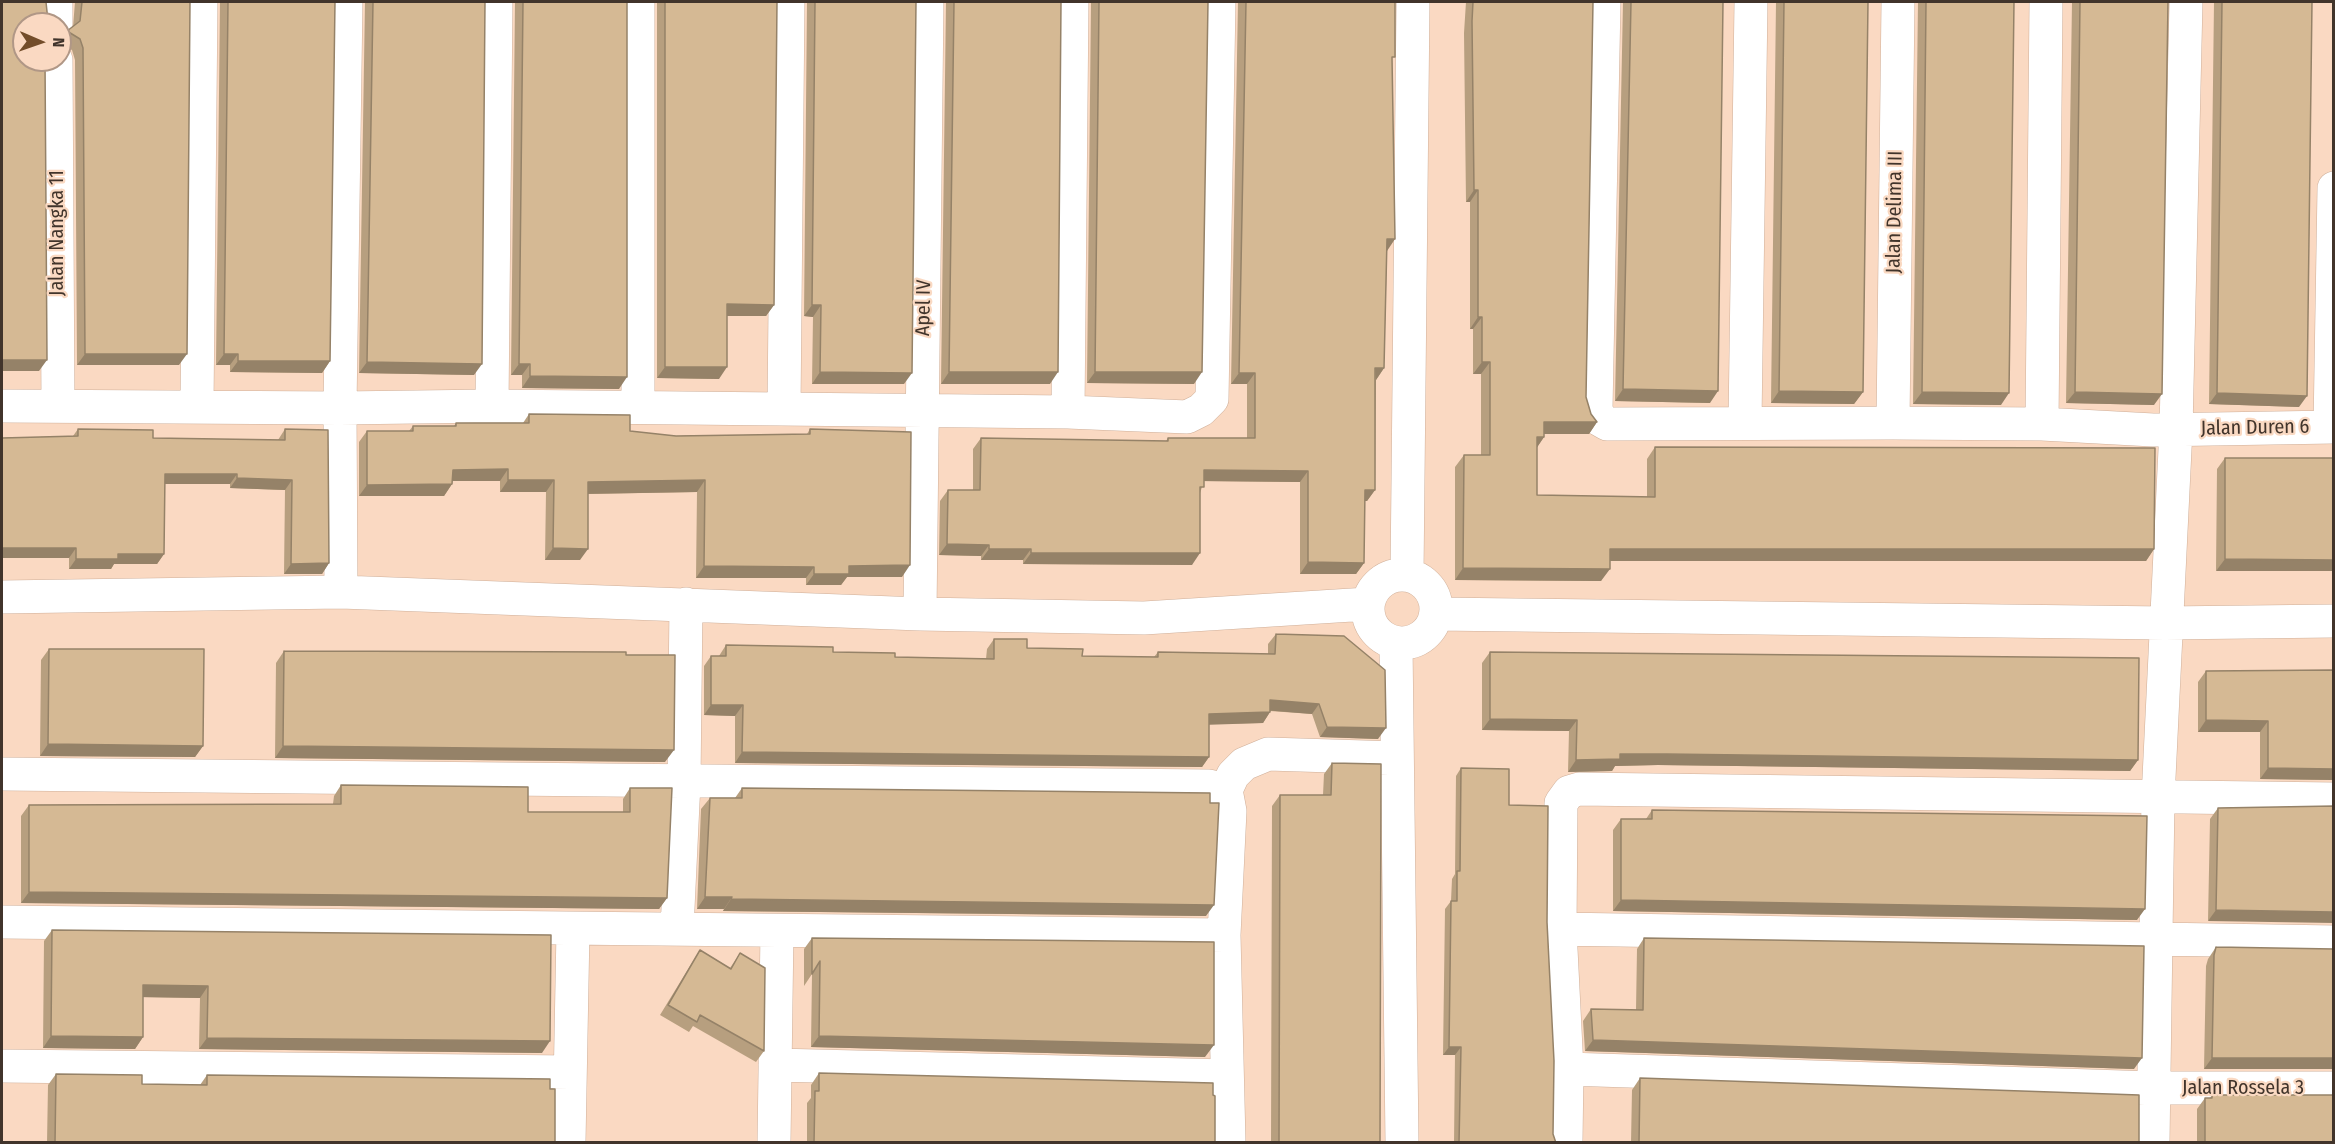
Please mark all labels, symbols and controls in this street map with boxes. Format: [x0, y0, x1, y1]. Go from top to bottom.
north arrow [12, 12, 72, 72]
text: N [49, 37, 68, 48]
street label: Jalan Delima III [1882, 150, 1908, 274]
street label: Jalan Nangka 11 [45, 170, 69, 296]
street label: Apel IV [912, 280, 936, 336]
street label: Jalan Duren 6 [2200, 415, 2310, 441]
street label: Jalan Rossela 3 [2182, 1076, 2304, 1100]

